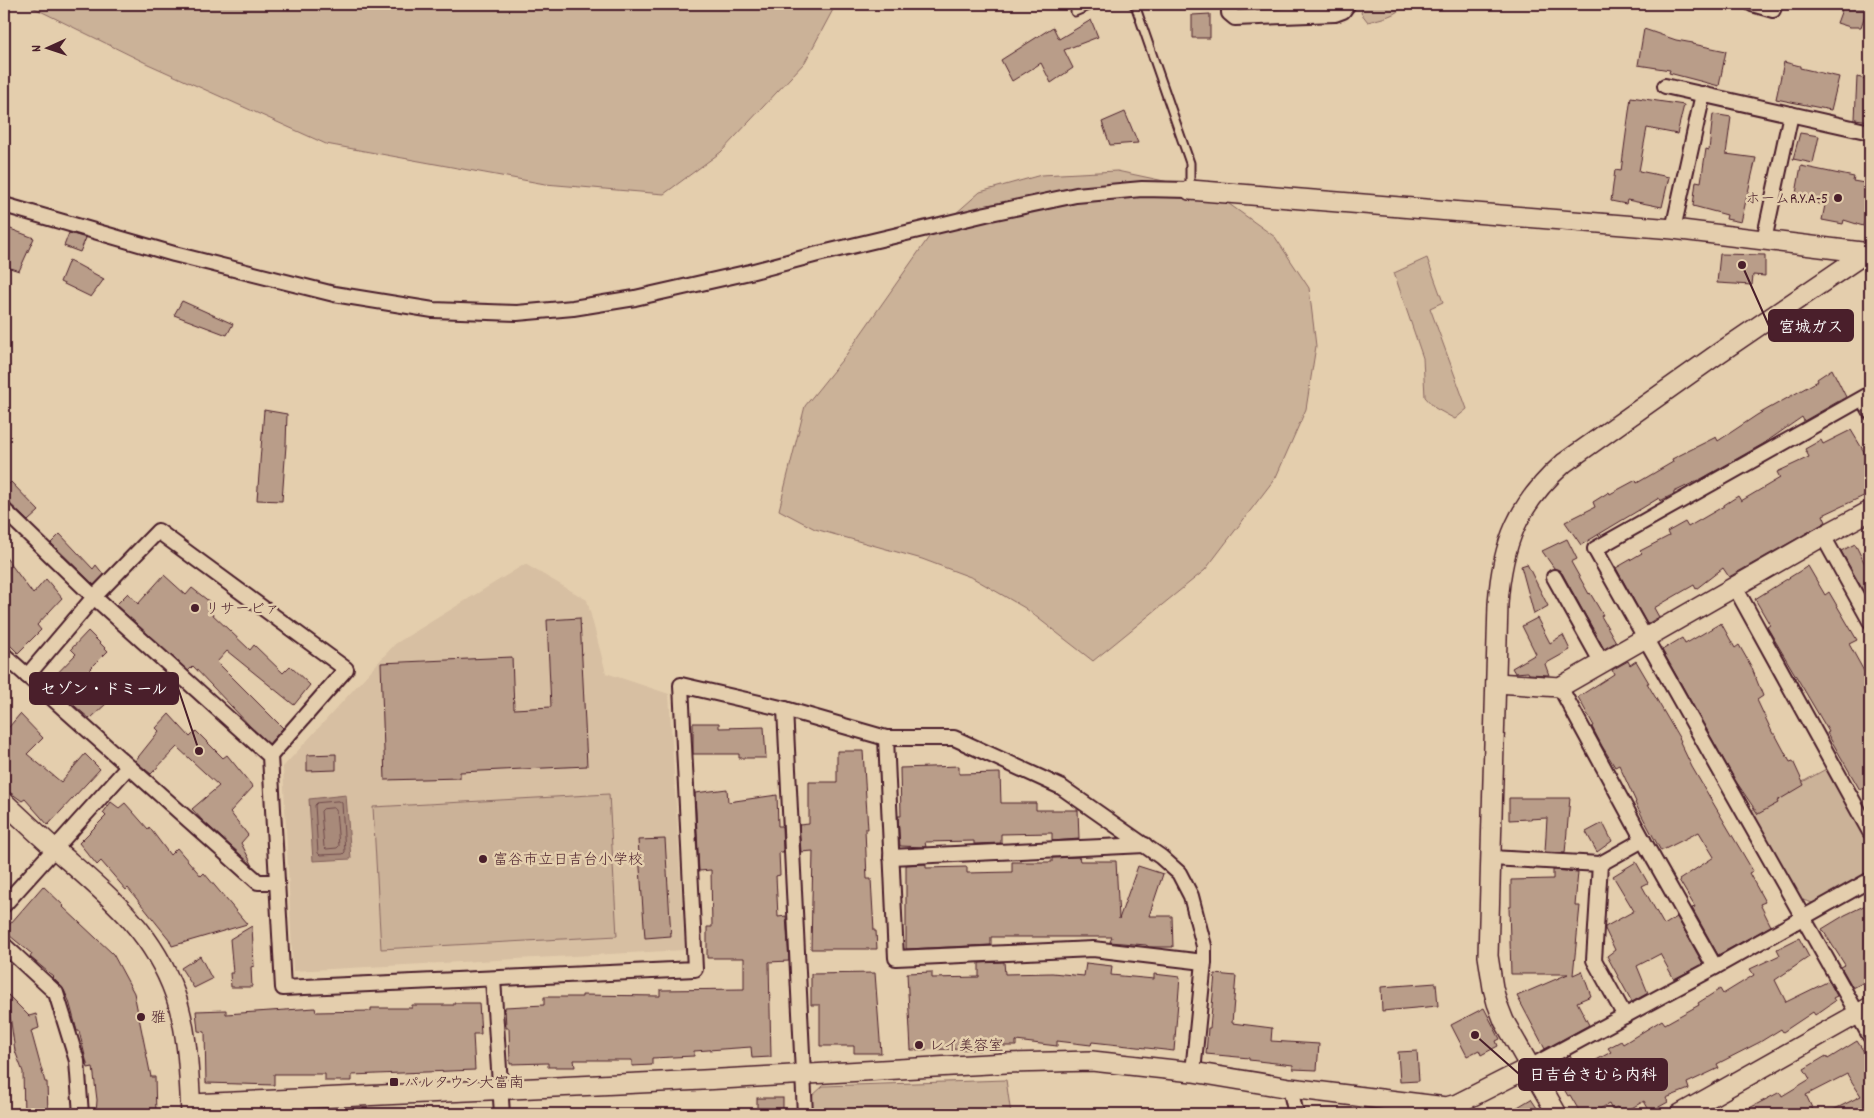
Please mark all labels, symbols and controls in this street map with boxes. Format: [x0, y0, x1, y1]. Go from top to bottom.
north arrow [22, 22, 72, 72]
text: N [27, 45, 47, 53]
place label: ホームR.Y.A-5 [1746, 189, 1828, 211]
marker: ホームR.Y.A-5 [1832, 192, 1844, 204]
callout: 宮城ガス [1769, 310, 1853, 341]
text: 宮城ガス [1779, 317, 1843, 340]
place label: リサービァ [205, 599, 280, 621]
marker: リサービァ [189, 602, 201, 614]
callout: セゾン・ドミール [30, 673, 178, 704]
text: セゾン・ドミール [40, 679, 168, 702]
place label: 富谷市立日吉台小学校 [493, 850, 643, 872]
marker: 富谷市立日吉台小学校 [477, 853, 489, 865]
place label: 雅 [151, 1008, 166, 1030]
marker: 雅 [135, 1011, 147, 1023]
place label: レイ美容室 [929, 1036, 1003, 1058]
marker: レイ美容室 [913, 1039, 925, 1051]
callout: 日吉台きむら内科 [1519, 1059, 1667, 1090]
text: 日吉台きむら内科 [1529, 1065, 1657, 1088]
place label: パルタウン大富南 [404, 1073, 524, 1095]
marker: パルタウン大富南 [388, 1076, 400, 1088]

